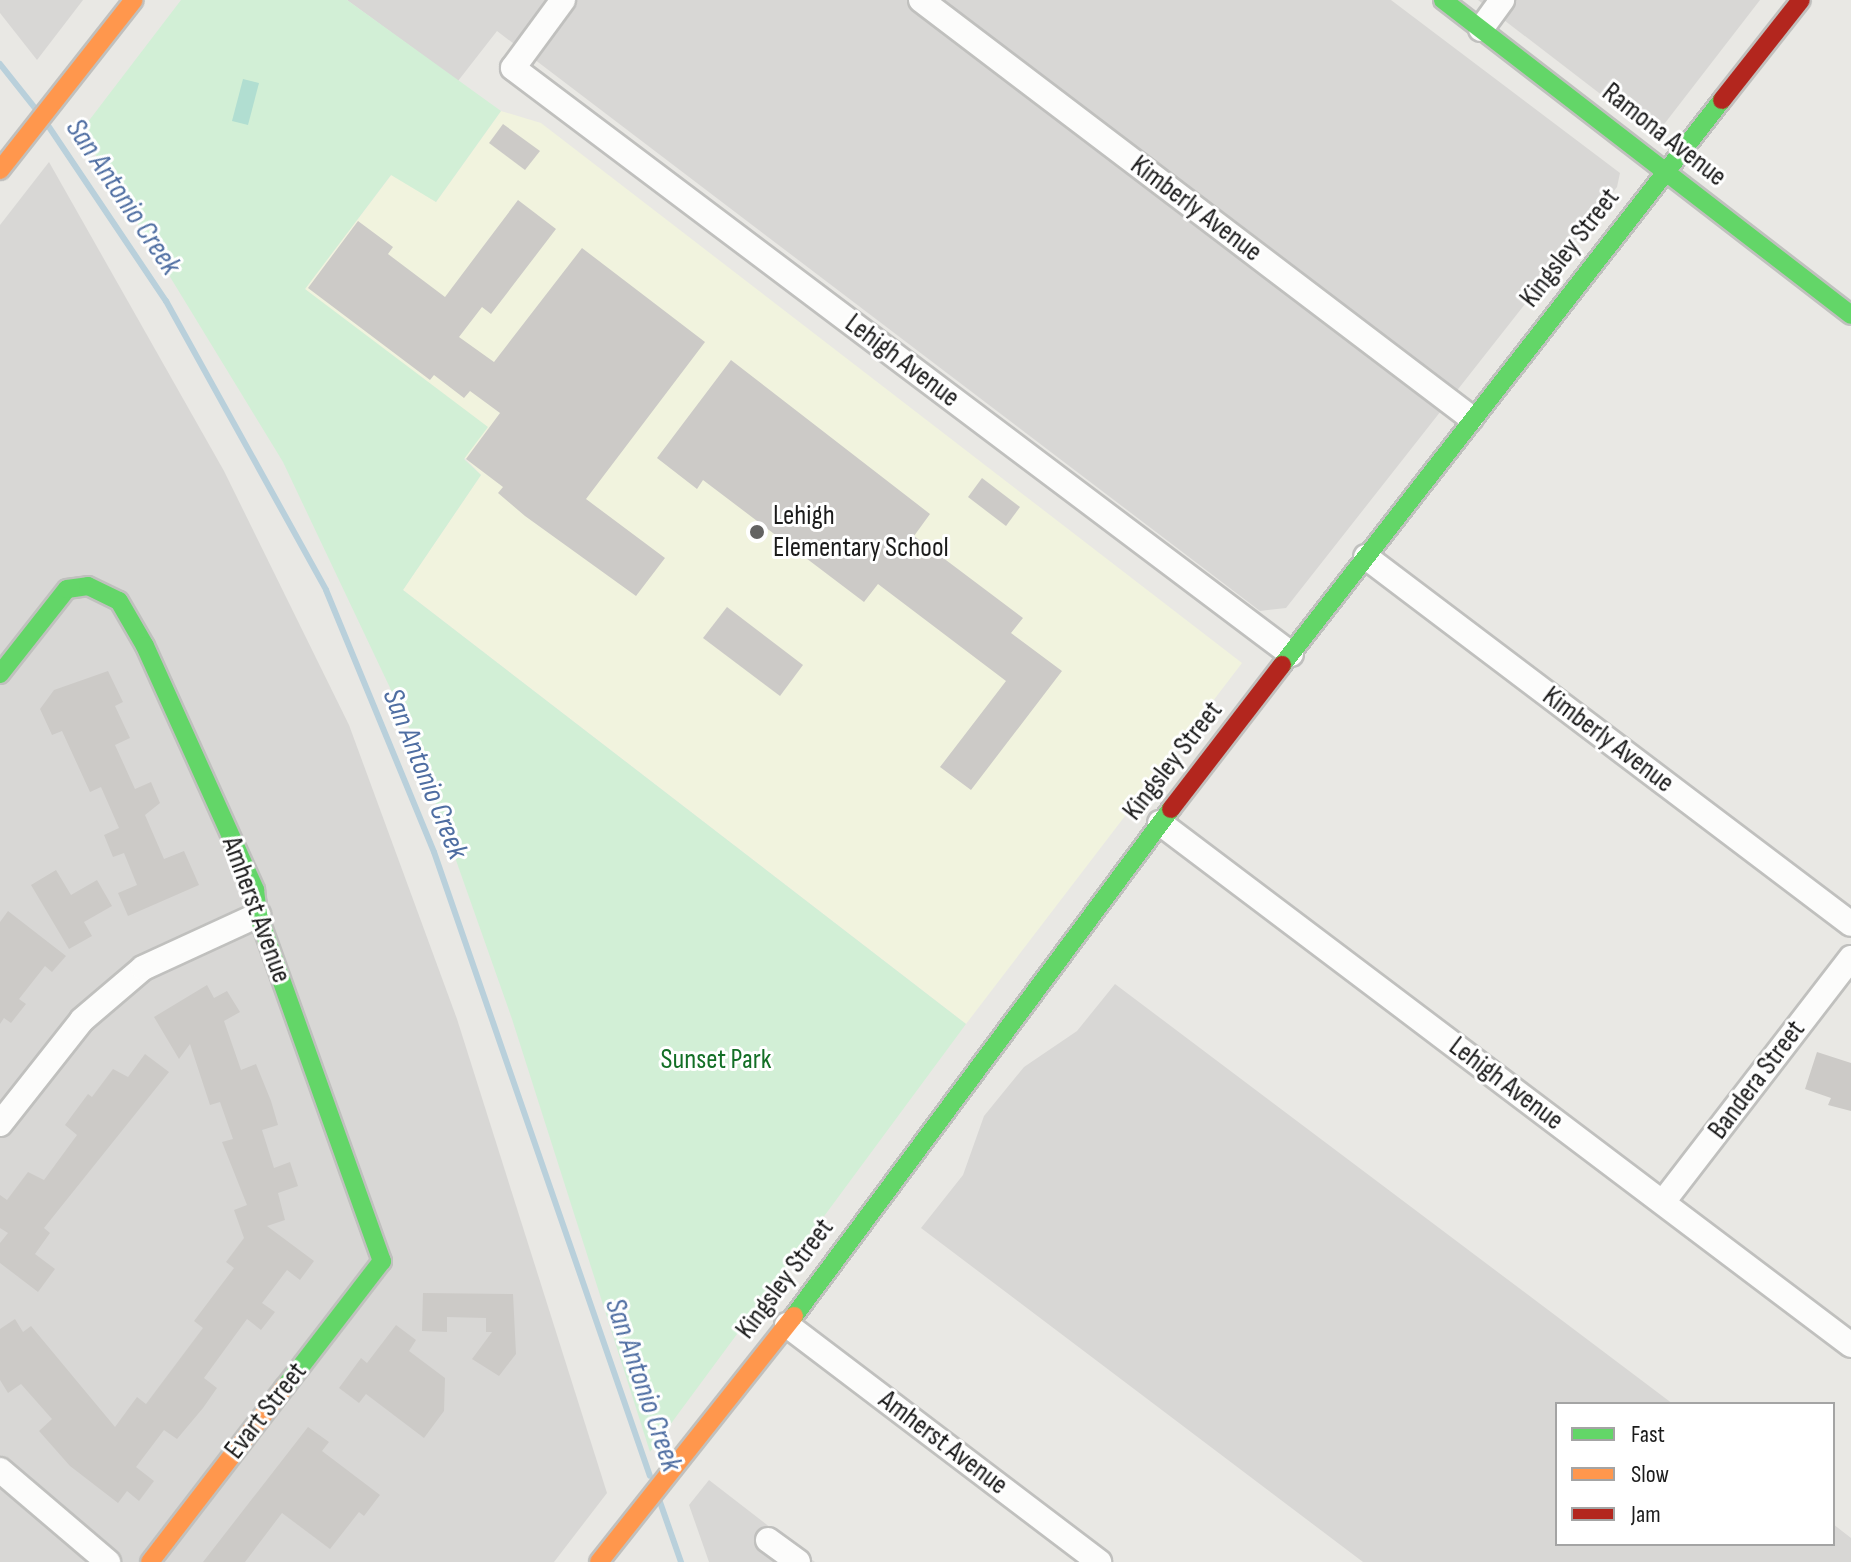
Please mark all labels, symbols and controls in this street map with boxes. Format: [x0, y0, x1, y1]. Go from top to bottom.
street label: Ramona Avenue [1595, 76, 1733, 194]
water label: San Antonio Creek [58, 112, 188, 282]
street label: Kimberly Avenue [1124, 149, 1268, 269]
street label: Kingsley Street [1513, 182, 1627, 314]
street label: Lehigh Avenue [838, 307, 966, 415]
place label: Lehigh Elementary School [773, 499, 949, 565]
marker: Lehigh Elementary School [748, 523, 766, 541]
street label: Kimberly Avenue [1536, 680, 1680, 800]
water label: San Antonio Creek [375, 684, 475, 864]
street label: Kingsley Street [1116, 695, 1230, 827]
street label: Amherst Avenue [214, 832, 298, 988]
street label: Bandera Street [1701, 1014, 1813, 1146]
street label: Lehigh Avenue [1442, 1030, 1570, 1138]
park label: Sunset Park [661, 1043, 771, 1077]
street label: Kingsley Street [729, 1212, 841, 1346]
water label: San Antonio Creek [597, 1294, 689, 1476]
street label: Evart Street [218, 1356, 314, 1466]
street label: Amherst Avenue [872, 1384, 1014, 1502]
legend [1555, 1402, 1835, 1546]
text: Fast [1631, 1420, 1665, 1449]
text: Slow [1631, 1460, 1669, 1489]
text: Jam [1631, 1500, 1661, 1529]

